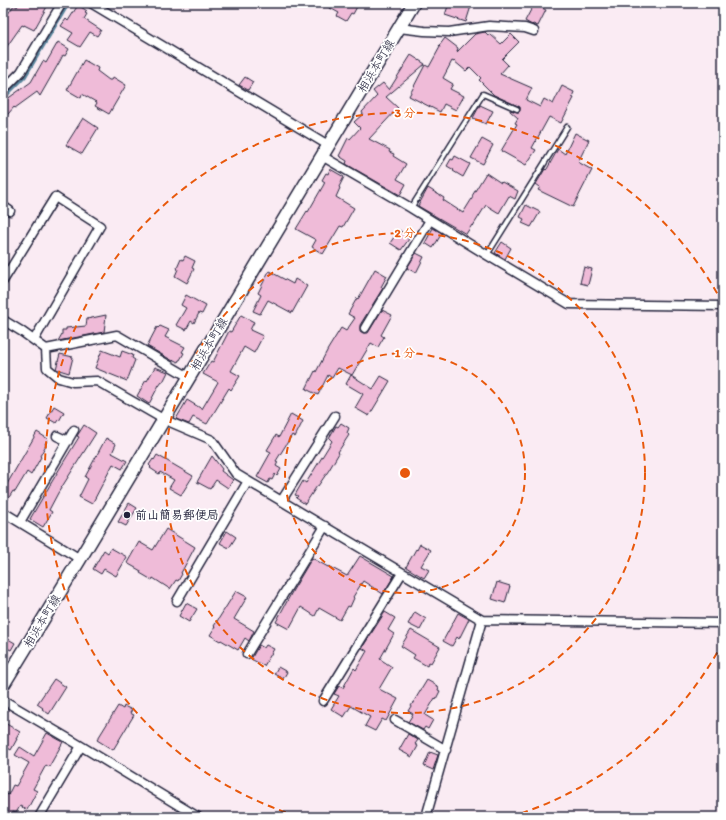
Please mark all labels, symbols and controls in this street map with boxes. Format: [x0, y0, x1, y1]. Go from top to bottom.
street label: 相浜本町線 [355, 37, 397, 95]
text: 3 分 [394, 106, 416, 120]
text: 2 分 [394, 226, 416, 240]
street label: 相浜本町線 [188, 315, 230, 373]
text: 1 分 [395, 346, 415, 360]
centre of rings [398, 466, 412, 480]
place label: 前山簡易郵便局 [135, 508, 219, 522]
marker: 前山簡易郵便局 [122, 510, 132, 520]
street label: 相浜本町線 [21, 592, 63, 650]

